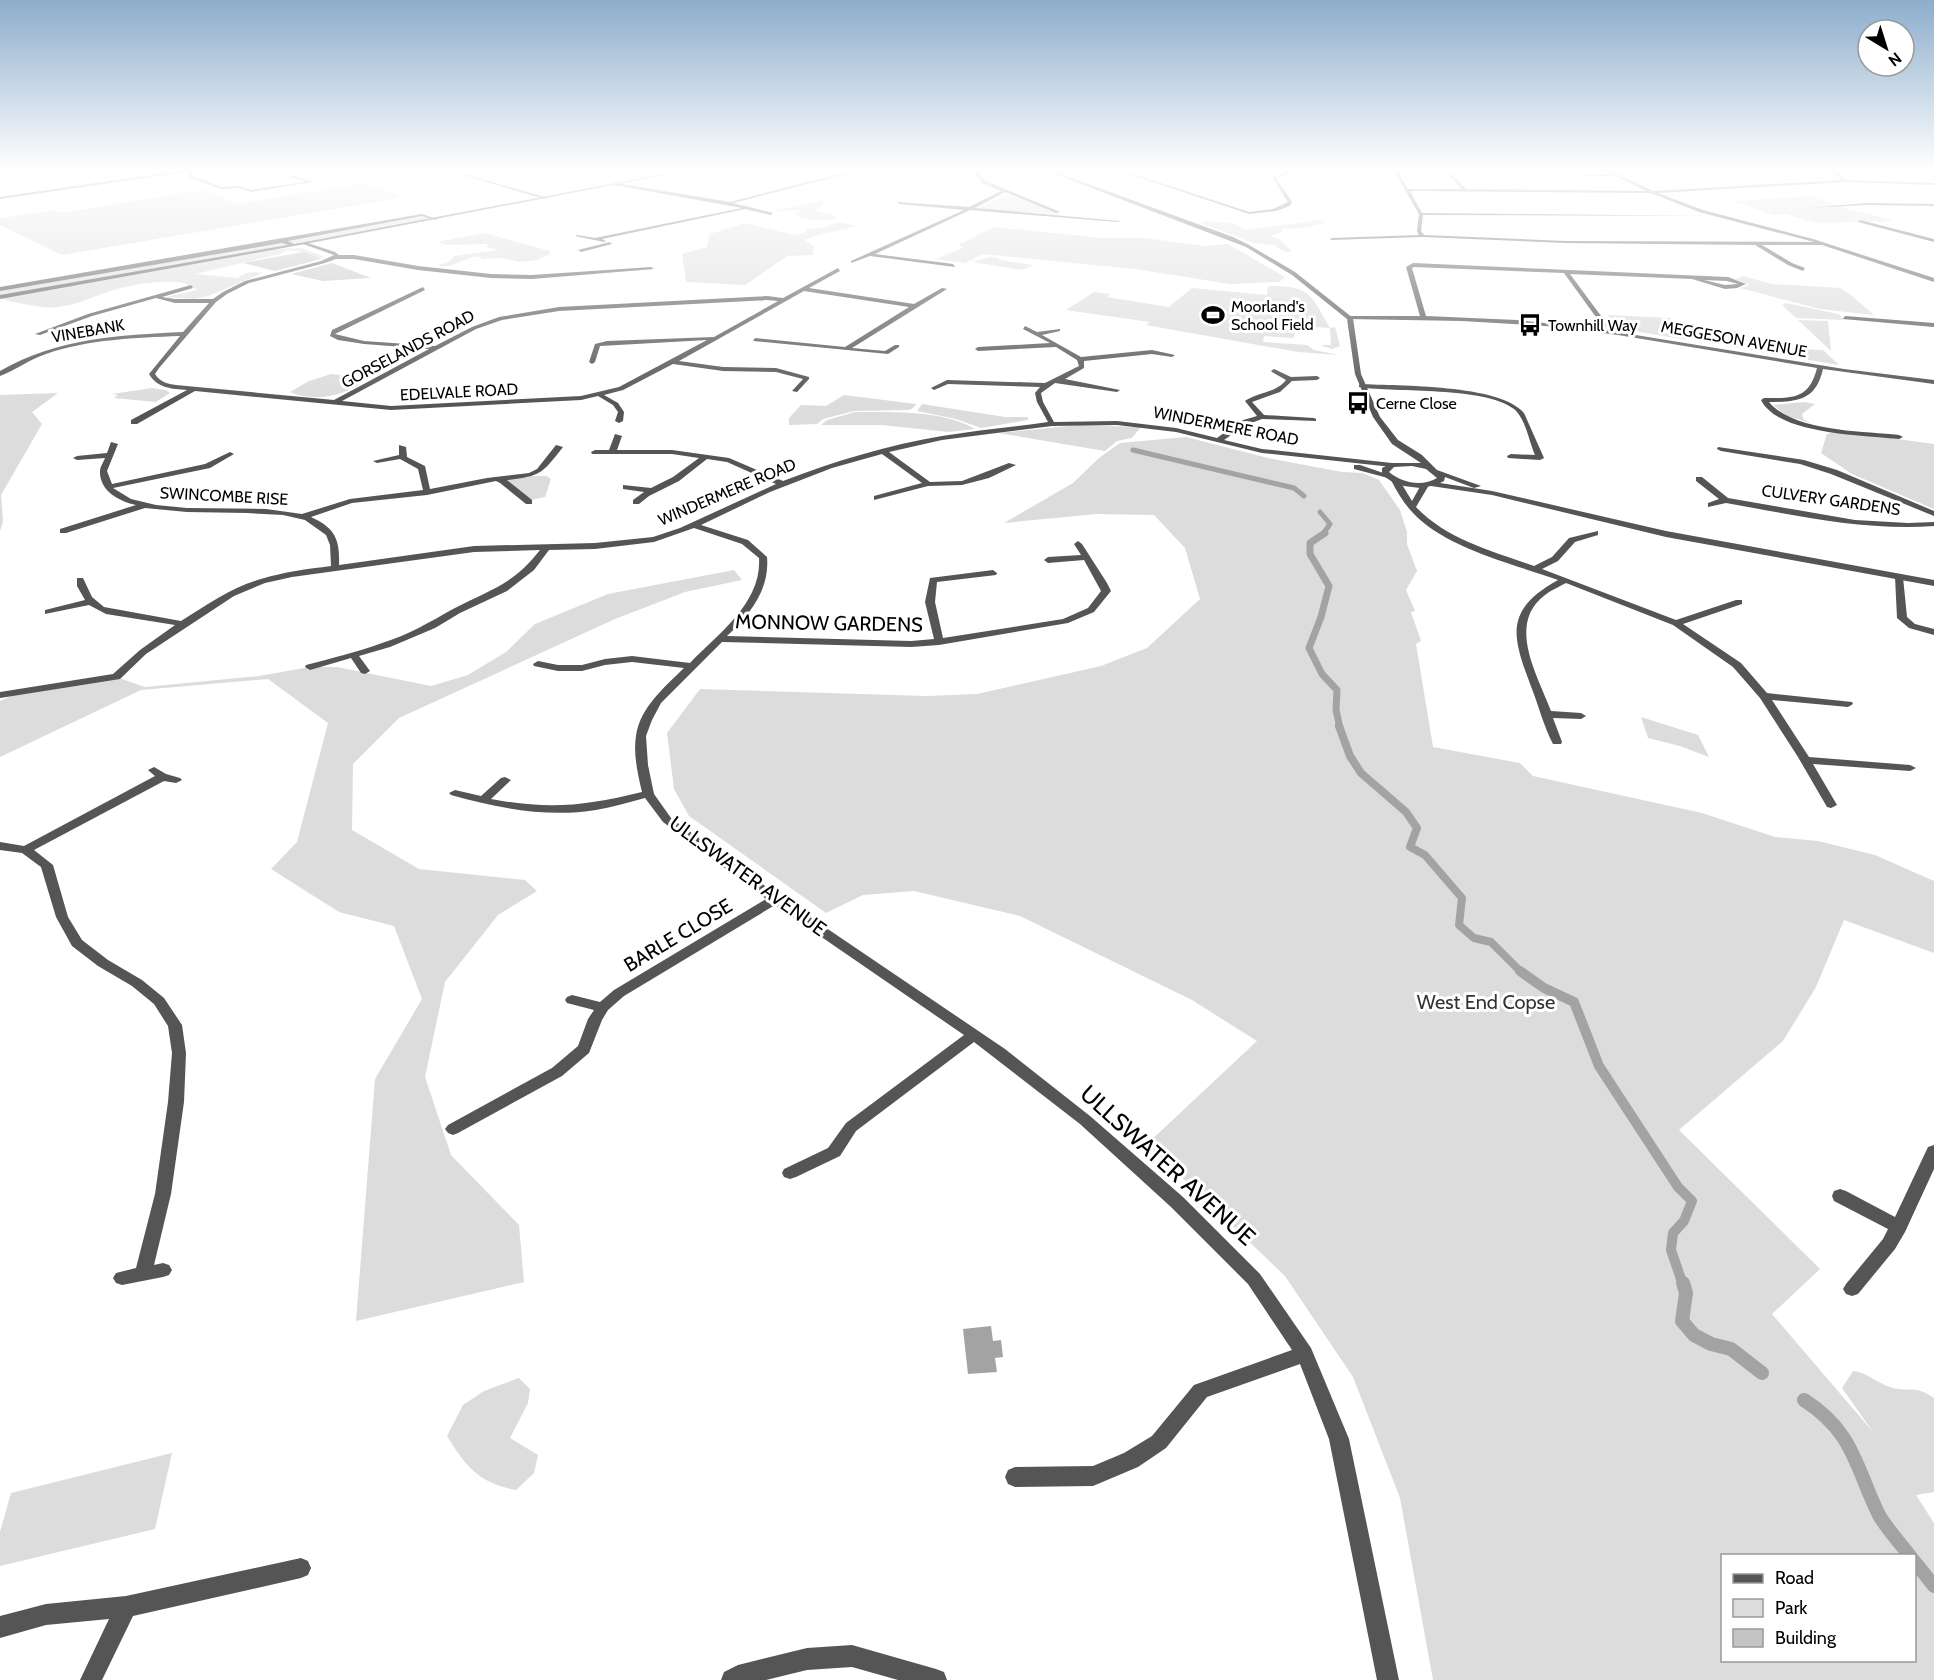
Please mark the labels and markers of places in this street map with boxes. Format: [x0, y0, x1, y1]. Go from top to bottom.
place label: Moorland's School Field [1231, 297, 1314, 334]
sports icon: Moorland's School Field [1200, 302, 1226, 328]
bus stop icon: Townhill Way [1517, 312, 1543, 338]
place label: Townhill Way [1548, 316, 1638, 335]
bus stop icon: Cerne Close [1345, 390, 1371, 416]
place label: Cerne Close [1376, 394, 1457, 413]

